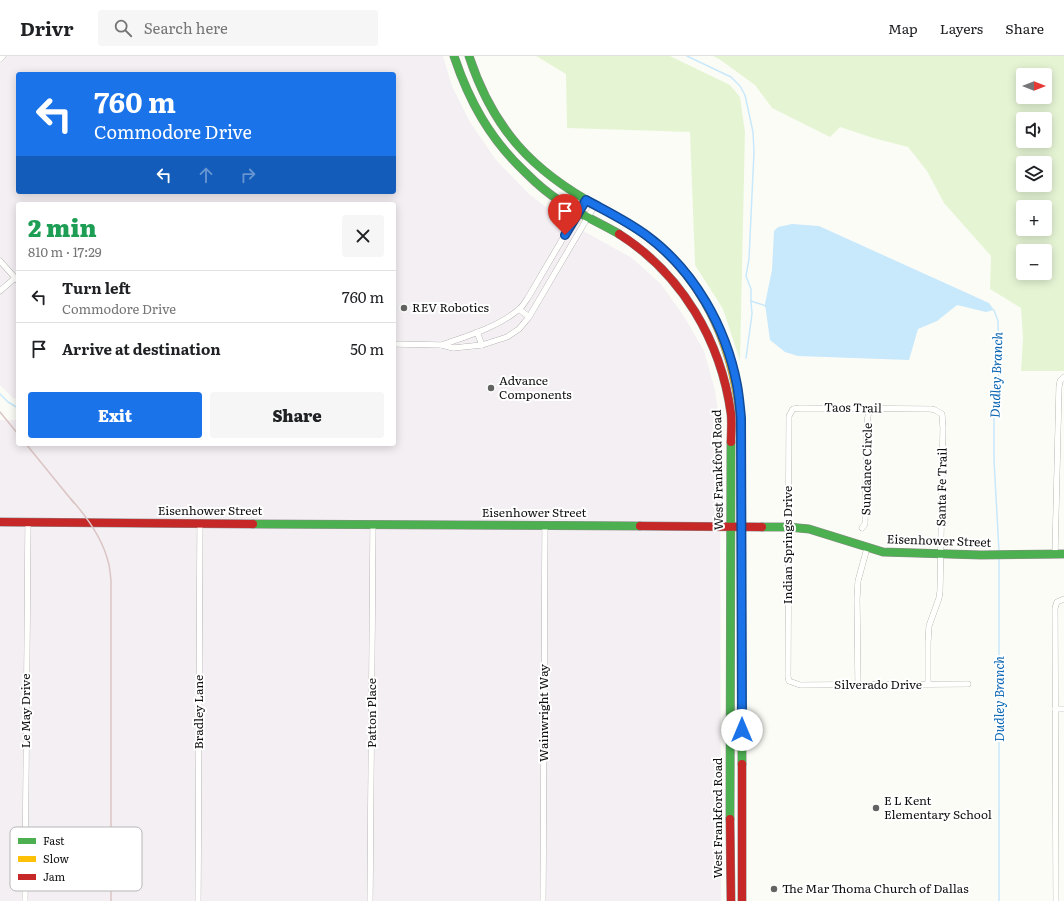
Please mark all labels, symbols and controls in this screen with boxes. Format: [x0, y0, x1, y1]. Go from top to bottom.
search box [98, 10, 378, 46]
text: Drivr [20, 14, 74, 42]
text: Search here [144, 16, 228, 39]
icon: search [112, 17, 134, 39]
text: Map [888, 18, 918, 38]
text: Layers [940, 18, 983, 38]
text: Share [1005, 18, 1044, 38]
north arrow [1016, 68, 1052, 104]
map controls [1016, 68, 1052, 280]
text: 760 m [94, 80, 176, 122]
icon: left [28, 88, 80, 140]
button: sound [1016, 112, 1052, 148]
text: Commodore Drive [94, 118, 252, 145]
button: layers [1016, 156, 1052, 192]
icon: left [153, 164, 175, 186]
icon: ahead [195, 164, 217, 186]
icon: right [237, 164, 259, 186]
pin [548, 194, 582, 235]
icon: arrive [554, 200, 576, 222]
button: + [1016, 200, 1052, 236]
text: 2 min [28, 209, 97, 244]
button: close [342, 215, 384, 257]
text: 810 m · 17:29 [28, 242, 102, 261]
button: − [1016, 244, 1052, 280]
text: Turn left [62, 276, 131, 299]
text: 760 m [342, 285, 384, 308]
icon: left [28, 286, 50, 308]
place label: REV Robotics [412, 298, 489, 316]
text: Commodore Drive [62, 299, 176, 318]
marker: REV Robotics [399, 303, 409, 313]
water label: Dudley Branch [985, 331, 1007, 418]
text: Arrive at destination [62, 337, 221, 360]
text: 50 m [350, 337, 384, 360]
icon: arrive [28, 338, 50, 360]
place label: Advance Components [499, 371, 572, 403]
marker: Advance Components [486, 383, 496, 393]
button: Exit [28, 392, 202, 438]
button: Share [210, 392, 384, 438]
street label: Taos Trail [824, 397, 882, 417]
street label: West Frankford Road [707, 409, 727, 531]
street label: Sundance Circle [856, 423, 876, 515]
street label: Santa Fe Trail [931, 447, 951, 527]
street label: Indian Springs Drive [778, 486, 796, 604]
street label: Eisenhower Street [158, 501, 262, 519]
street label: Eisenhower Street [482, 503, 586, 521]
street label: Eisenhower Street [886, 529, 992, 551]
water label: Dudley Branch [989, 656, 1008, 742]
street label: Wainwright Way [534, 664, 552, 762]
street label: Le May Drive [16, 674, 34, 748]
street label: Bradley Lane [189, 675, 207, 749]
street label: Silverado Drive [834, 675, 922, 693]
street label: Patton Place [362, 678, 380, 748]
position arrow [721, 709, 763, 751]
street label: West Frankford Road [708, 757, 726, 878]
place label: E L Kent Elementary School [884, 791, 992, 823]
marker: E L Kent Elementary School [871, 803, 881, 813]
legend [10, 827, 142, 891]
text: Fast [43, 832, 65, 848]
text: Slow [43, 850, 69, 866]
text: Jam [43, 868, 66, 884]
place label: The Mar Thoma Church of Dallas [782, 879, 969, 897]
marker: The Mar Thoma Church of Dallas [769, 884, 779, 894]

